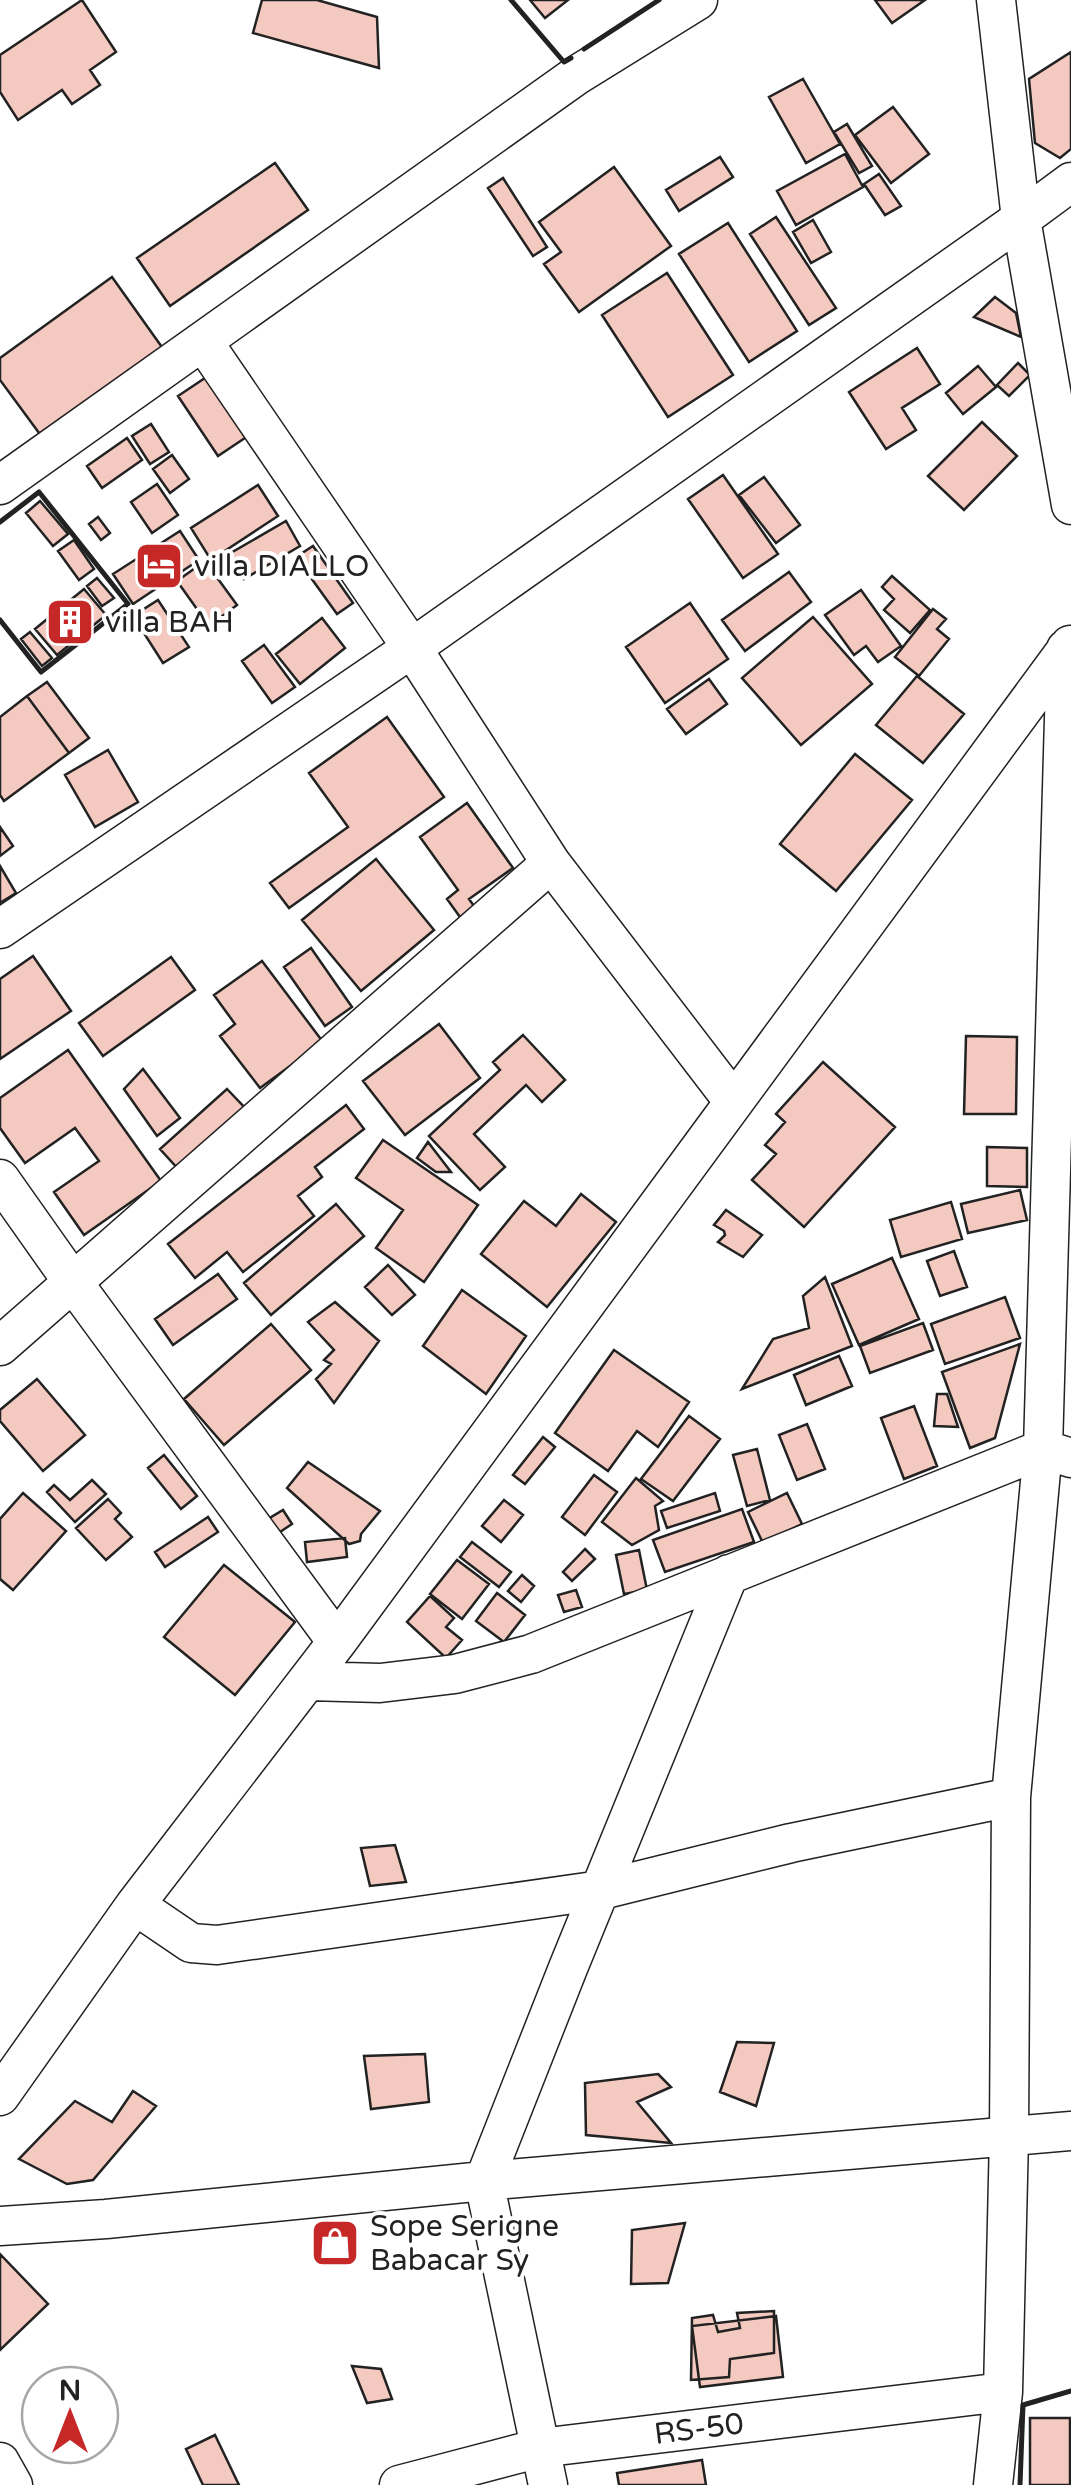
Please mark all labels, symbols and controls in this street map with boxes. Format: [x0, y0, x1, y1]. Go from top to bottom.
hotel icon: villa DIALLO [133, 540, 185, 592]
place label: villa DIALLO [194, 548, 369, 585]
building icon: villa BAH [44, 596, 96, 648]
place label: villa BAH [105, 604, 234, 641]
place label: Sope Serigne Babacar Sy [370, 2208, 559, 2279]
shop icon: Sope Serigne Babacar Sy [309, 2217, 361, 2269]
north arrow [20, 2365, 120, 2465]
text: N [59, 2374, 81, 2408]
street label: RS-50 [652, 2405, 746, 2453]

